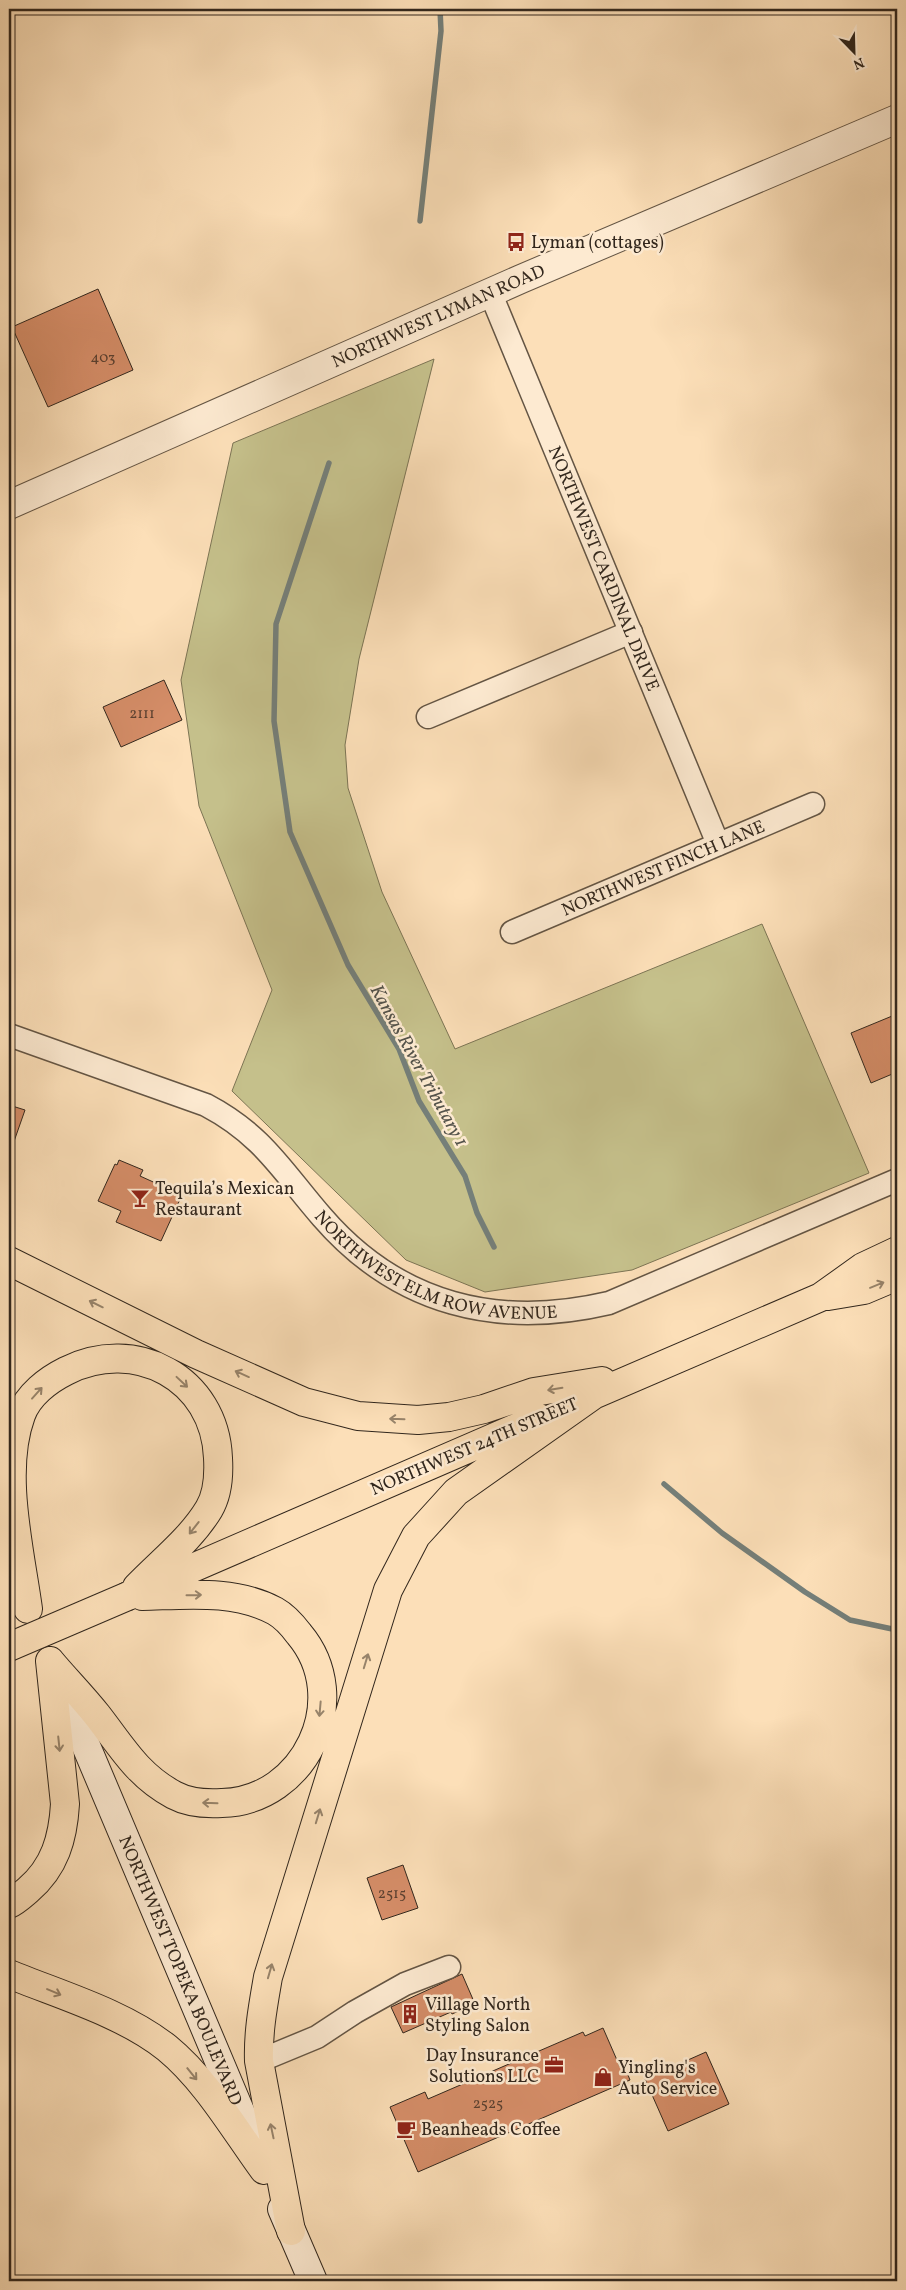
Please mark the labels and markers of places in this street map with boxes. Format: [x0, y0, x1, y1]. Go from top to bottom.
bus stop icon: Lyman (cottages) [505, 231, 527, 253]
place label: Lyman (cottages) [531, 231, 664, 256]
place label: Tequila’s Mexican Restaurant [155, 1177, 295, 1223]
bar icon: Tequila’s Mexican Restaurant [129, 1187, 151, 1209]
place label: Village North Styling Salon [425, 1993, 531, 2039]
building icon: Village North Styling Salon [399, 2003, 421, 2025]
place label: Day Insurance Solutions LLC [426, 2044, 539, 2090]
office icon: Day Insurance Solutions LLC [543, 2054, 565, 2076]
place label: Yingling's Auto Service [618, 2056, 717, 2102]
shop icon: Yingling's Auto Service [592, 2066, 614, 2088]
cafe icon: Beanheads Coffee [395, 2118, 417, 2140]
place label: Beanheads Coffee [421, 2118, 561, 2143]

